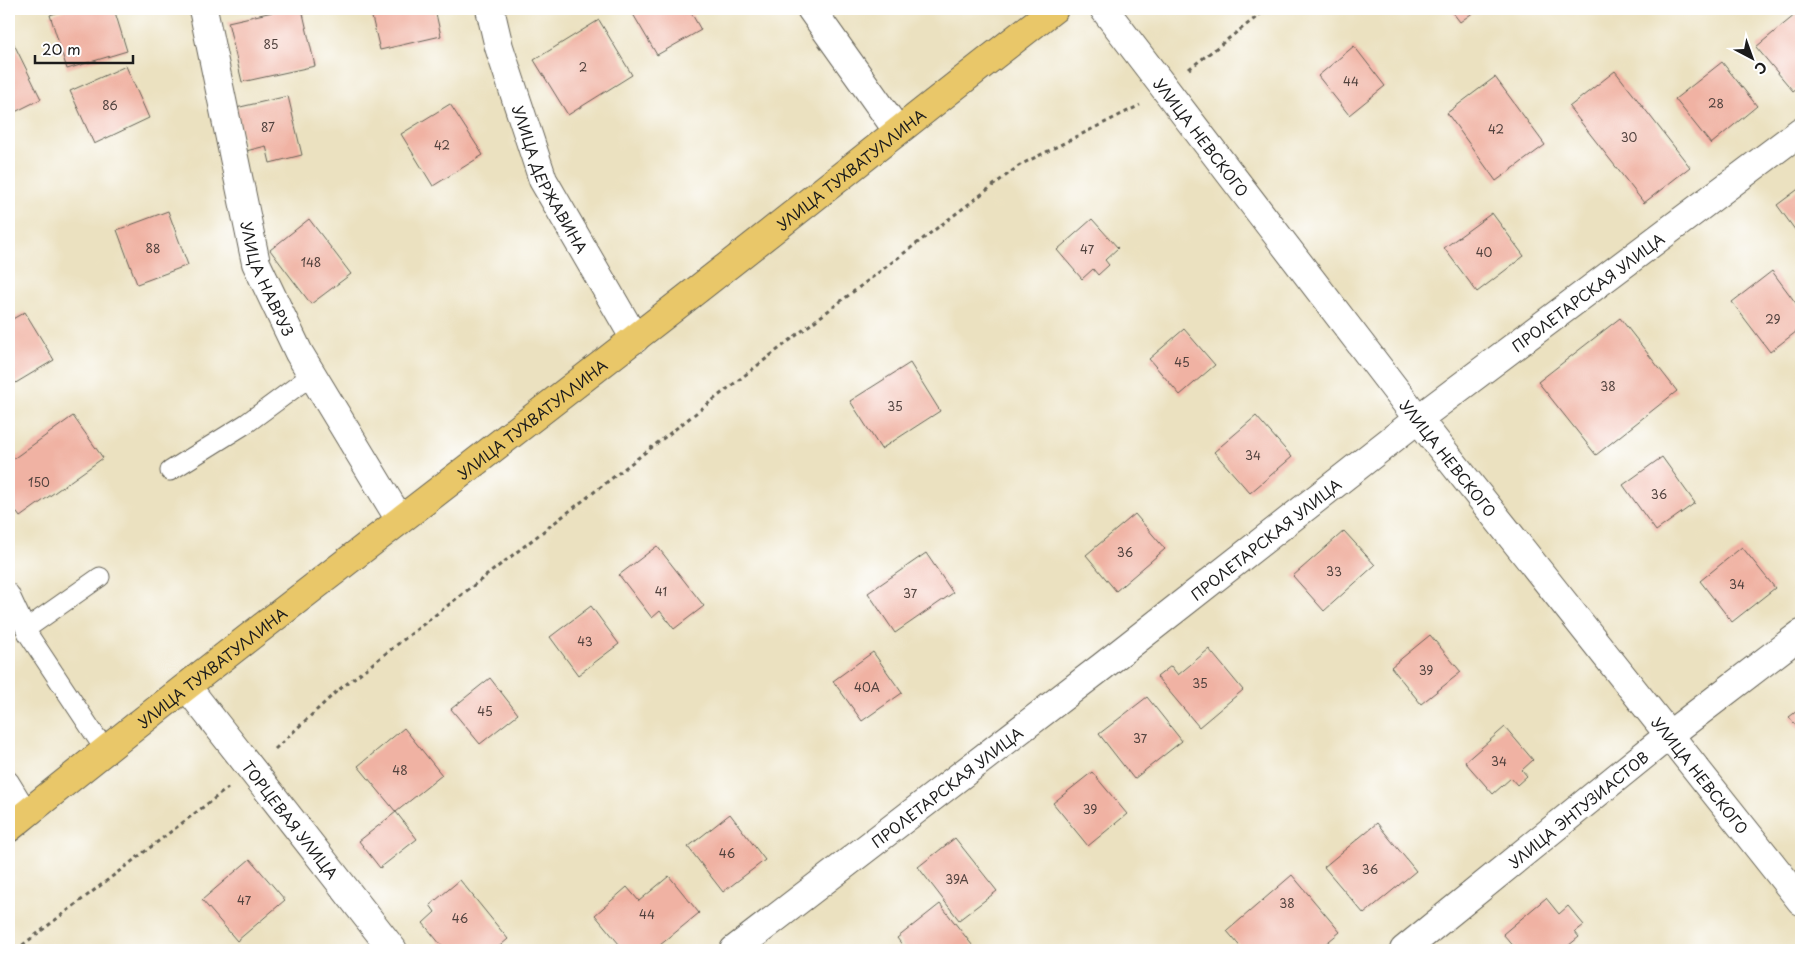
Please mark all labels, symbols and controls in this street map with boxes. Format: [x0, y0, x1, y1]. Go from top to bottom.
scale bar [35, 32, 132, 64]
north arrow [1728, 32, 1778, 82]
house number: 85 [264, 35, 278, 53]
text: 20 m [42, 37, 81, 60]
text: С [1750, 57, 1772, 80]
house number: 2 [579, 58, 587, 76]
house number: 44 [1343, 72, 1359, 90]
street label: УЛИЦА НЕВСКОГО [1149, 73, 1255, 201]
house number: 28 [1708, 94, 1724, 112]
house number: 86 [102, 96, 118, 114]
street label: УЛИЦА ДЕРЖАВИНА [507, 102, 594, 257]
street label: УЛИЦА ТУХВАТУЛЛИНА [771, 103, 930, 235]
house number: 87 [261, 118, 275, 136]
house number: 42 [1488, 120, 1504, 138]
house number: 30 [1621, 128, 1638, 146]
house number: 42 [434, 136, 450, 154]
street label: УЛИЦА НАВРУЗ [236, 219, 301, 340]
street label: ПРОЛЕТАРСКАЯ УЛИЦА [1506, 226, 1669, 357]
house number: 88 [146, 239, 160, 257]
house number: 47 [1080, 240, 1095, 258]
house number: 40 [1476, 243, 1493, 261]
house number: 148 [301, 253, 321, 271]
house number: 29 [1765, 310, 1781, 328]
street label: УЛИЦА ТУХВАТУЛЛИНА [452, 353, 612, 484]
house number: 45 [1174, 353, 1190, 371]
house number: 38 [1600, 377, 1616, 395]
street label: УЛИЦА НЕВСКОГО [1395, 394, 1503, 521]
house number: 35 [887, 397, 903, 415]
house number: 34 [1245, 446, 1261, 464]
street label: ПРОЛЕТАРСКАЯ УЛИЦА [1185, 472, 1346, 605]
house number: 150 [28, 473, 50, 491]
house number: 36 [1651, 485, 1667, 503]
house number: 36 [1117, 543, 1133, 561]
house number: 33 [1326, 562, 1342, 580]
house number: 34 [1729, 575, 1745, 593]
house number: 41 [655, 582, 667, 600]
house number: 37 [903, 584, 918, 602]
street label: УЛИЦА ТУХВАТУЛЛИНА [132, 601, 291, 733]
house number: 43 [577, 632, 593, 650]
house number: 39 [1419, 661, 1433, 679]
house number: 35 [1192, 674, 1208, 692]
house number: 40А [854, 678, 880, 696]
house number: 45 [477, 702, 493, 720]
street label: УЛИЦА НЕВСКОГО [1647, 711, 1755, 838]
street label: ПРОЛЕТАРСКАЯ УЛИЦА [866, 721, 1027, 852]
house number: 37 [1133, 729, 1148, 747]
street label: УЛИЦА ЭНТУЗИАСТОВ [1503, 745, 1653, 873]
house number: 34 [1491, 752, 1507, 770]
street label: ТОРЦЕВАЯ УЛИЦА [237, 755, 344, 883]
house number: 48 [392, 761, 408, 779]
house number: 39 [1083, 800, 1097, 818]
house number: 46 [719, 844, 735, 862]
house number: 36 [1362, 860, 1378, 878]
house number: 39А [945, 870, 969, 888]
house number: 47 [237, 891, 252, 909]
house number: 38 [1279, 894, 1295, 912]
house number: 44 [639, 905, 655, 923]
house number: 46 [452, 909, 468, 927]

